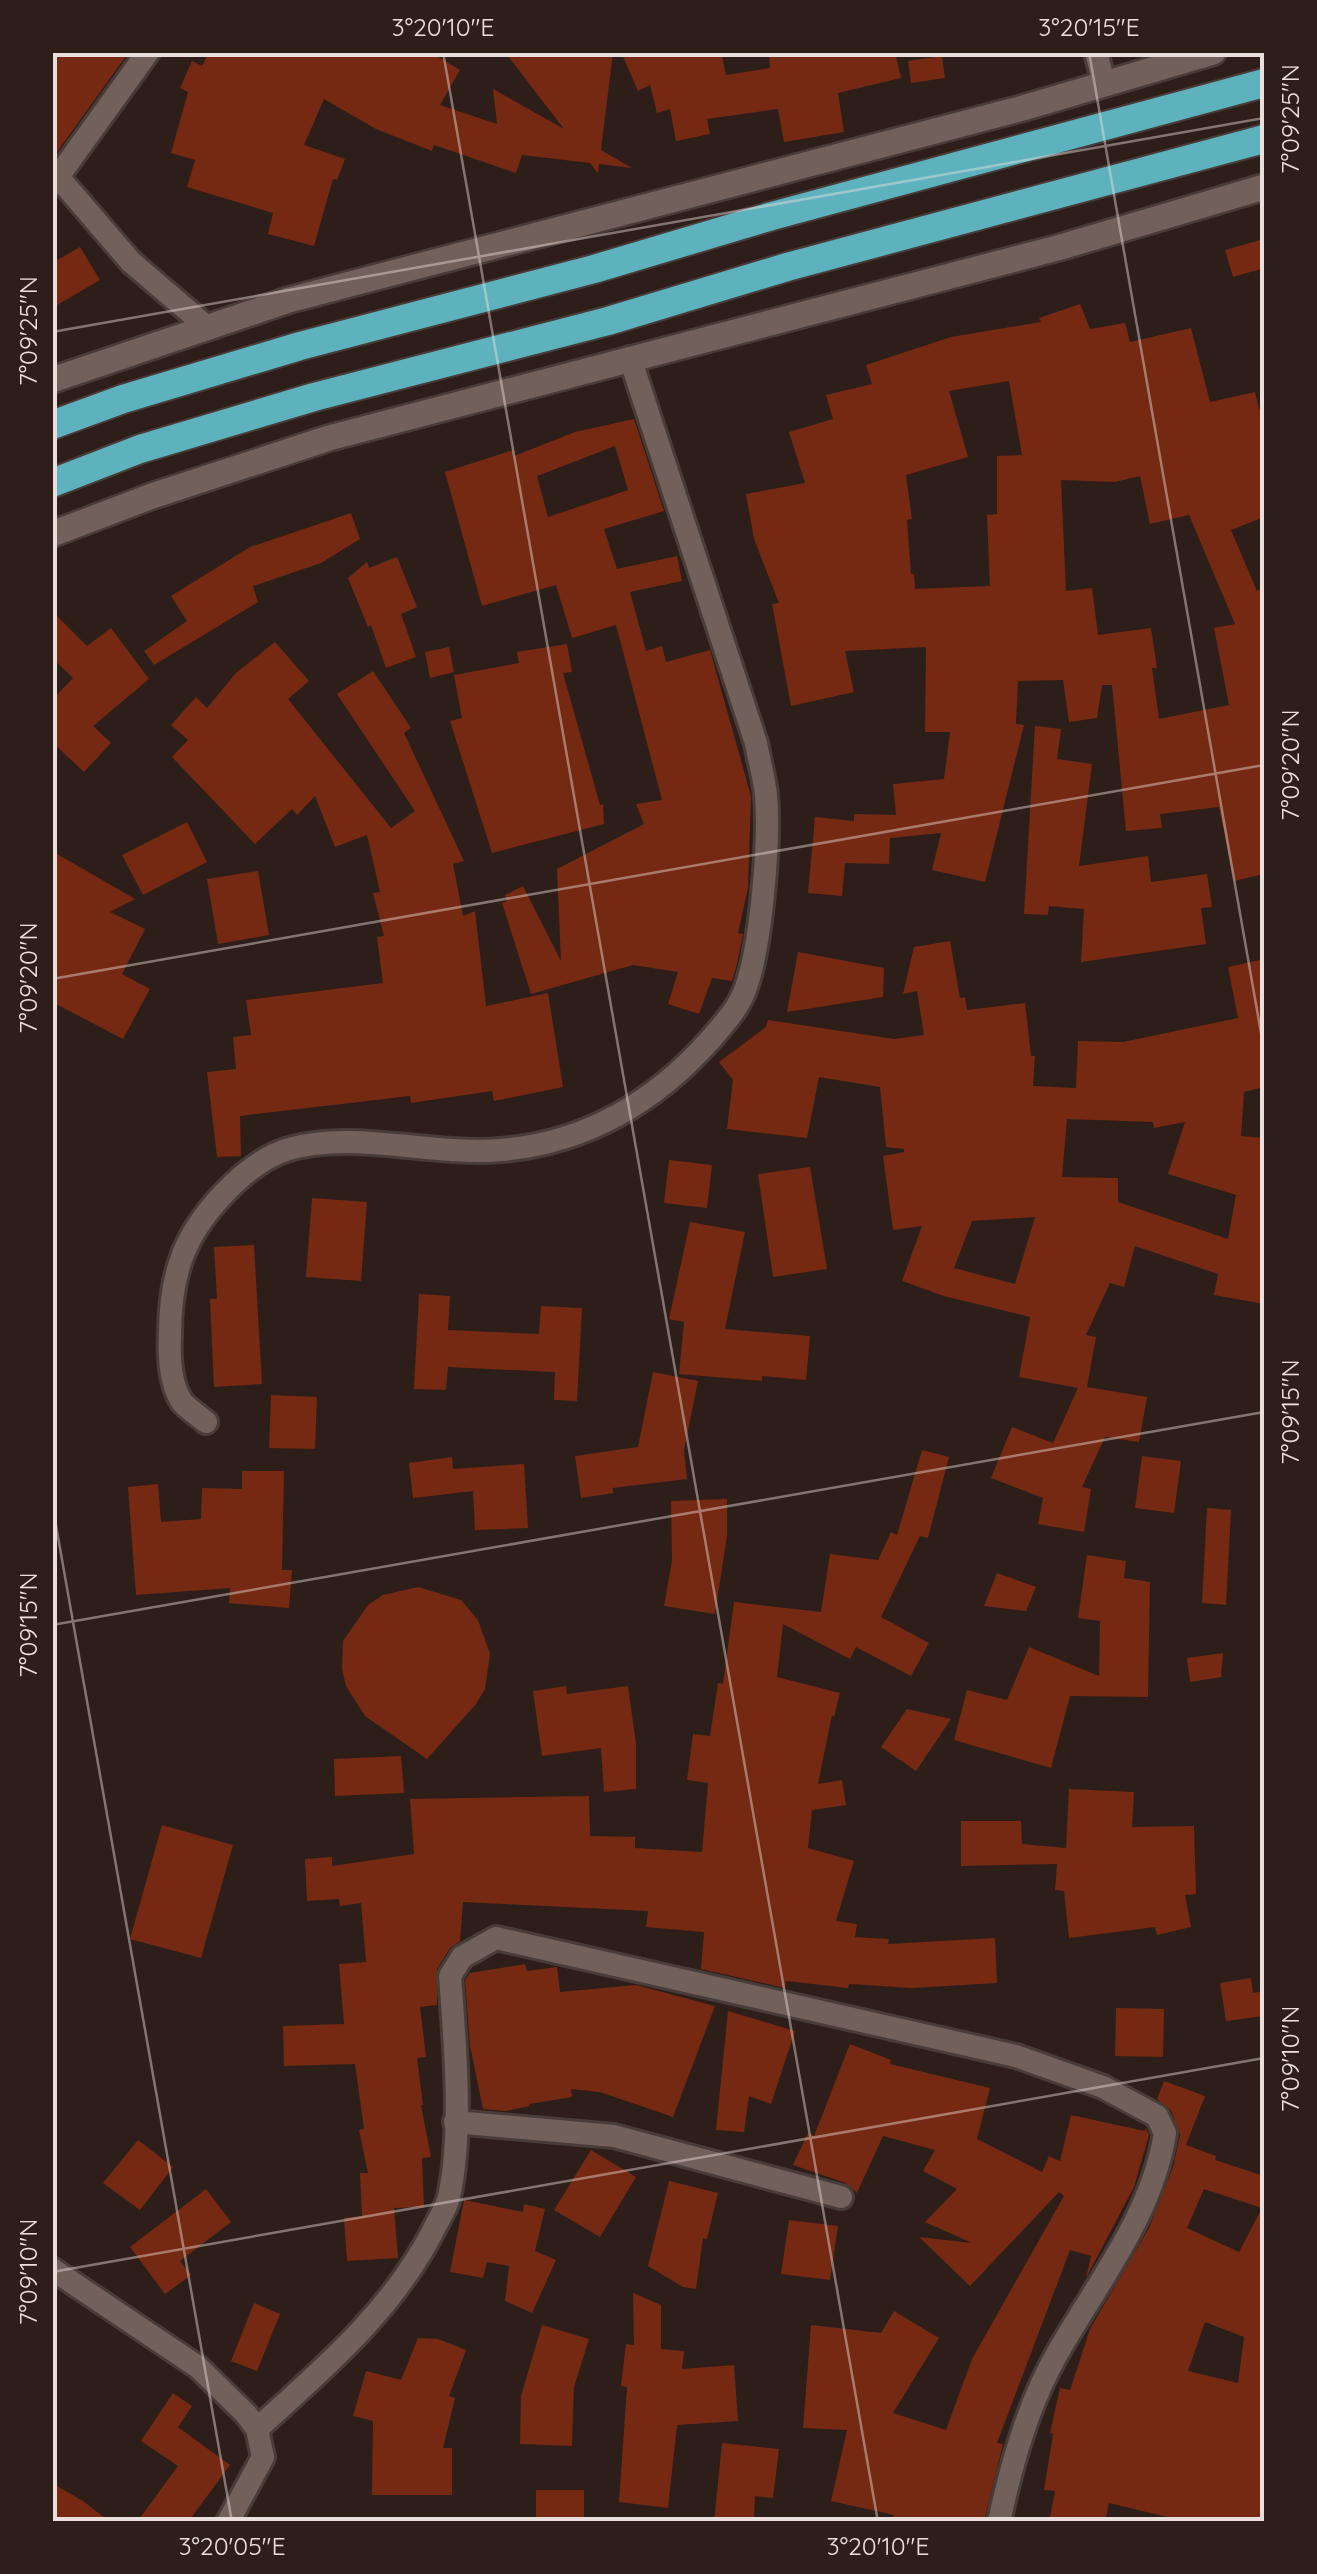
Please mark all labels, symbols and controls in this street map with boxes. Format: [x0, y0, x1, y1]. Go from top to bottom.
text: 3°20'10"E [392, 11, 494, 42]
text: 3°20'15"E [1038, 11, 1140, 42]
text: 7°09'25"N [1274, 64, 1305, 174]
text: 7°09'25"N [12, 276, 43, 386]
text: 7°09'20"N [1274, 709, 1305, 821]
text: 7°09'20"N [12, 922, 43, 1034]
text: 7°09'15"N [1274, 1359, 1305, 1465]
text: 7°09'15"N [12, 1572, 43, 1678]
text: 7°09'10"N [1274, 2006, 1305, 2112]
text: 7°09'10"N [12, 2219, 43, 2325]
text: 3°20'05"E [178, 2530, 286, 2561]
text: 3°20'10"E [827, 2530, 929, 2561]

